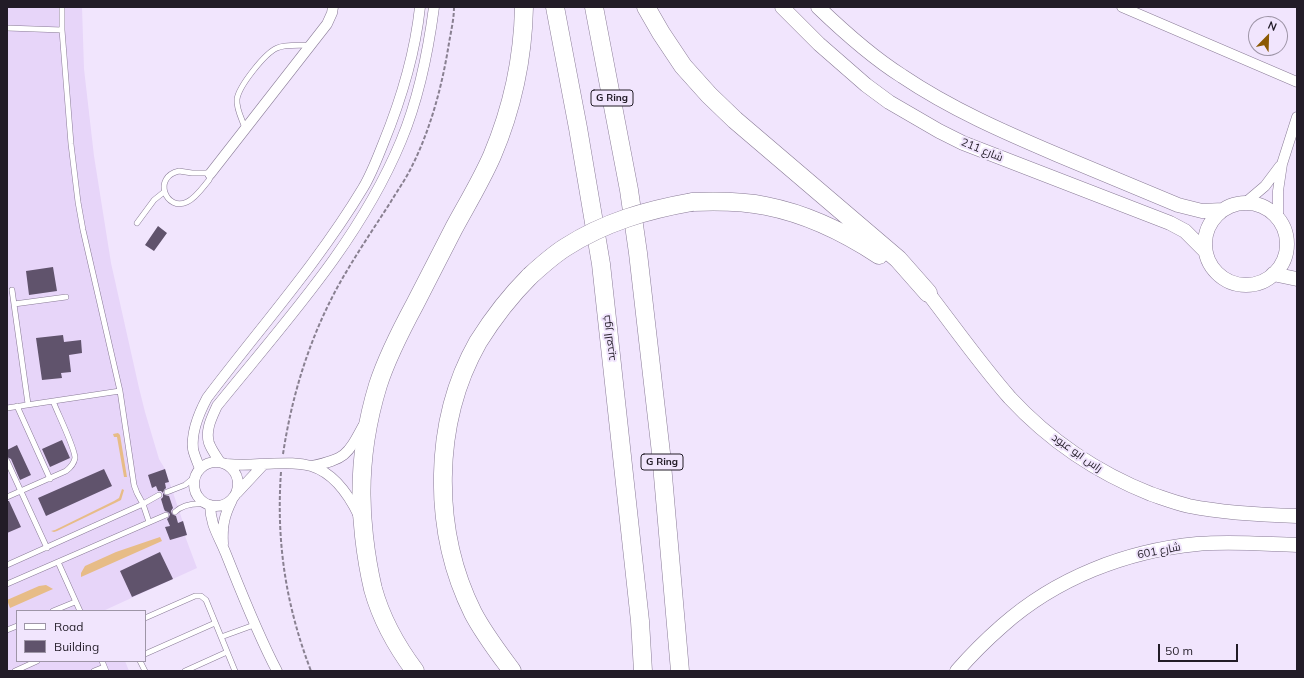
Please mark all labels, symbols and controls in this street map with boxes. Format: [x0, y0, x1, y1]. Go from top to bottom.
north arrow [1248, 16, 1288, 56]
text: N [1266, 18, 1279, 34]
road number: G Ring [591, 90, 633, 106]
street label: شارع 211 [959, 136, 1005, 164]
street label: خور العديد [600, 314, 618, 362]
street label: راس ابو عبود [1049, 431, 1105, 475]
road number: G Ring [641, 454, 683, 470]
street label: شارع 601 [1136, 540, 1182, 562]
legend [16, 610, 146, 662]
text: Road [54, 619, 83, 634]
scale bar [1160, 636, 1240, 662]
text: Building [54, 639, 99, 654]
text: 50 m [1165, 643, 1193, 658]

